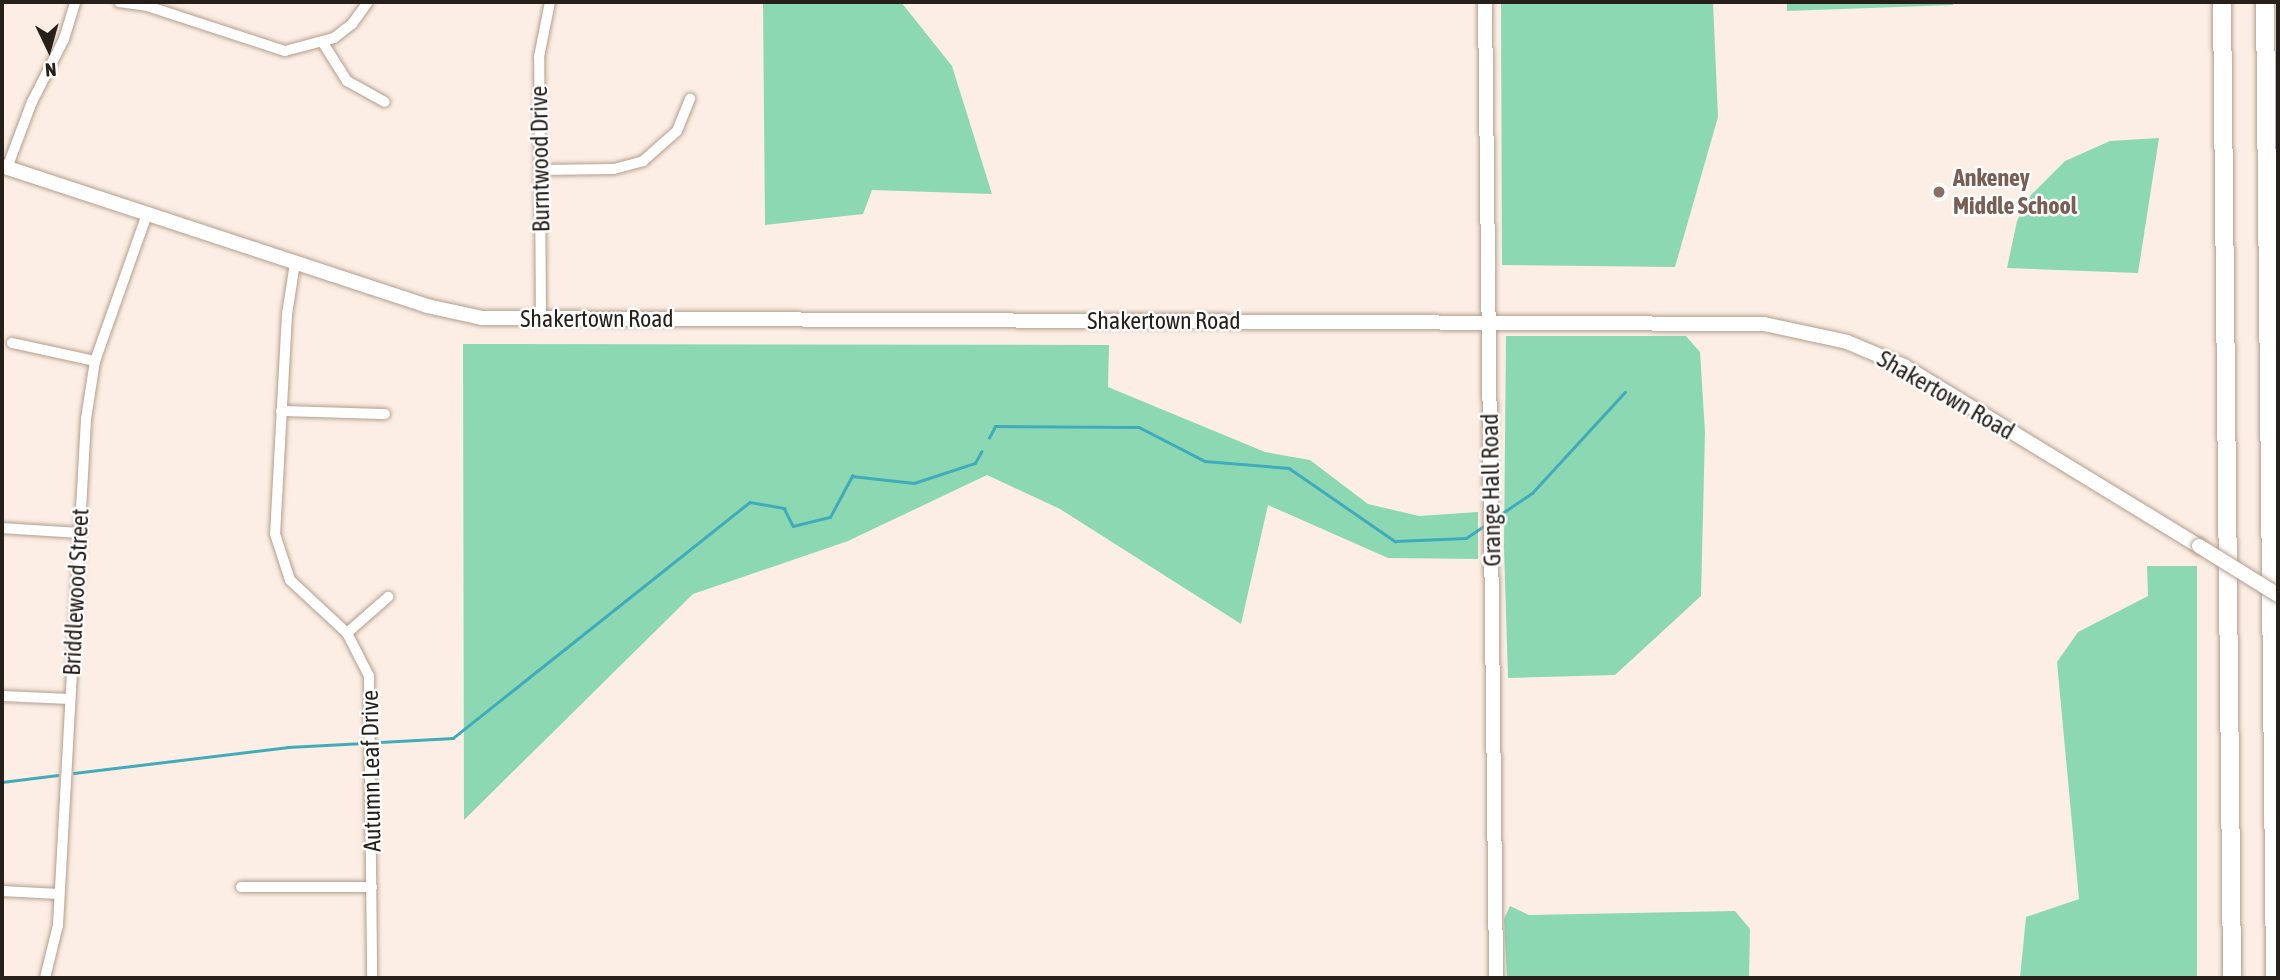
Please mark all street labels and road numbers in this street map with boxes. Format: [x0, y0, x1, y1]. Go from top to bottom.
street label: Burntwood Drive [524, 86, 556, 232]
street label: Shakertown Road [520, 305, 674, 333]
street label: Shakertown Road [1087, 307, 1241, 335]
street label: Shakertown Road [1872, 344, 2020, 446]
street label: Grange Hall Road [1475, 413, 1507, 567]
street label: Briddlewood Street [57, 508, 95, 676]
street label: Autumn Leaf Drive [355, 690, 387, 852]

